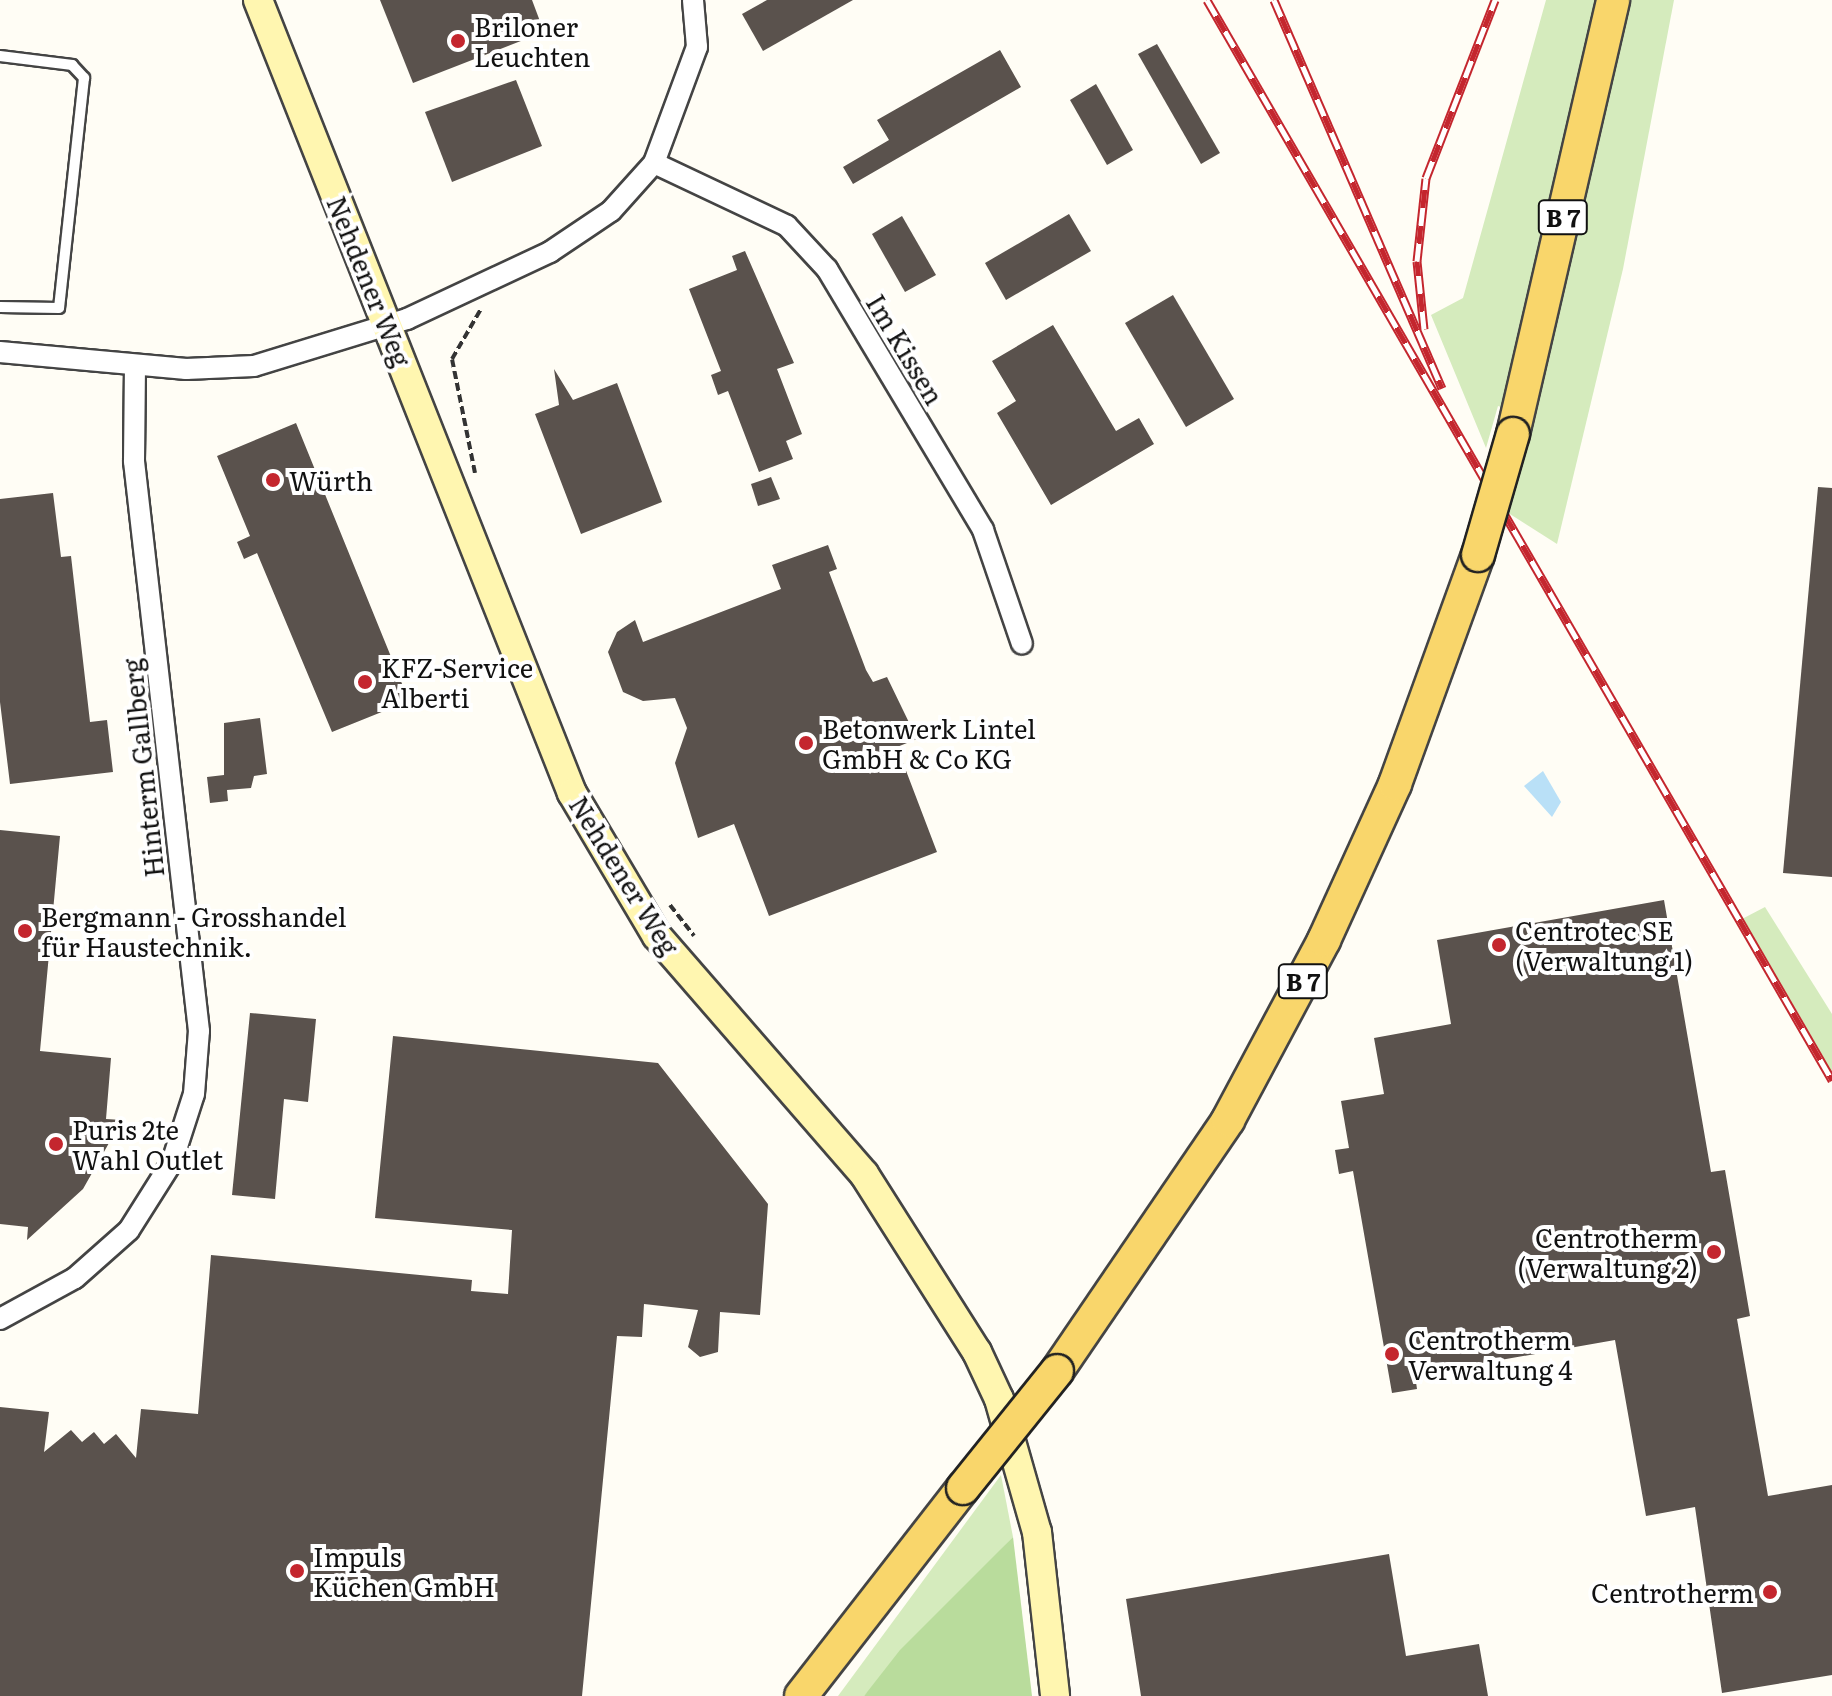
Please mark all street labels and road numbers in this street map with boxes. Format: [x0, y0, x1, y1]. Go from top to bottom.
street label: Nehdener Weg [322, 191, 418, 371]
road number: B 7 [1537, 197, 1589, 237]
street label: Im Kissen [861, 288, 951, 410]
street label: Hinterm Gallberg [115, 657, 169, 879]
street label: Nehdener Weg [564, 790, 686, 960]
road number: B 7 [1277, 961, 1329, 1001]

